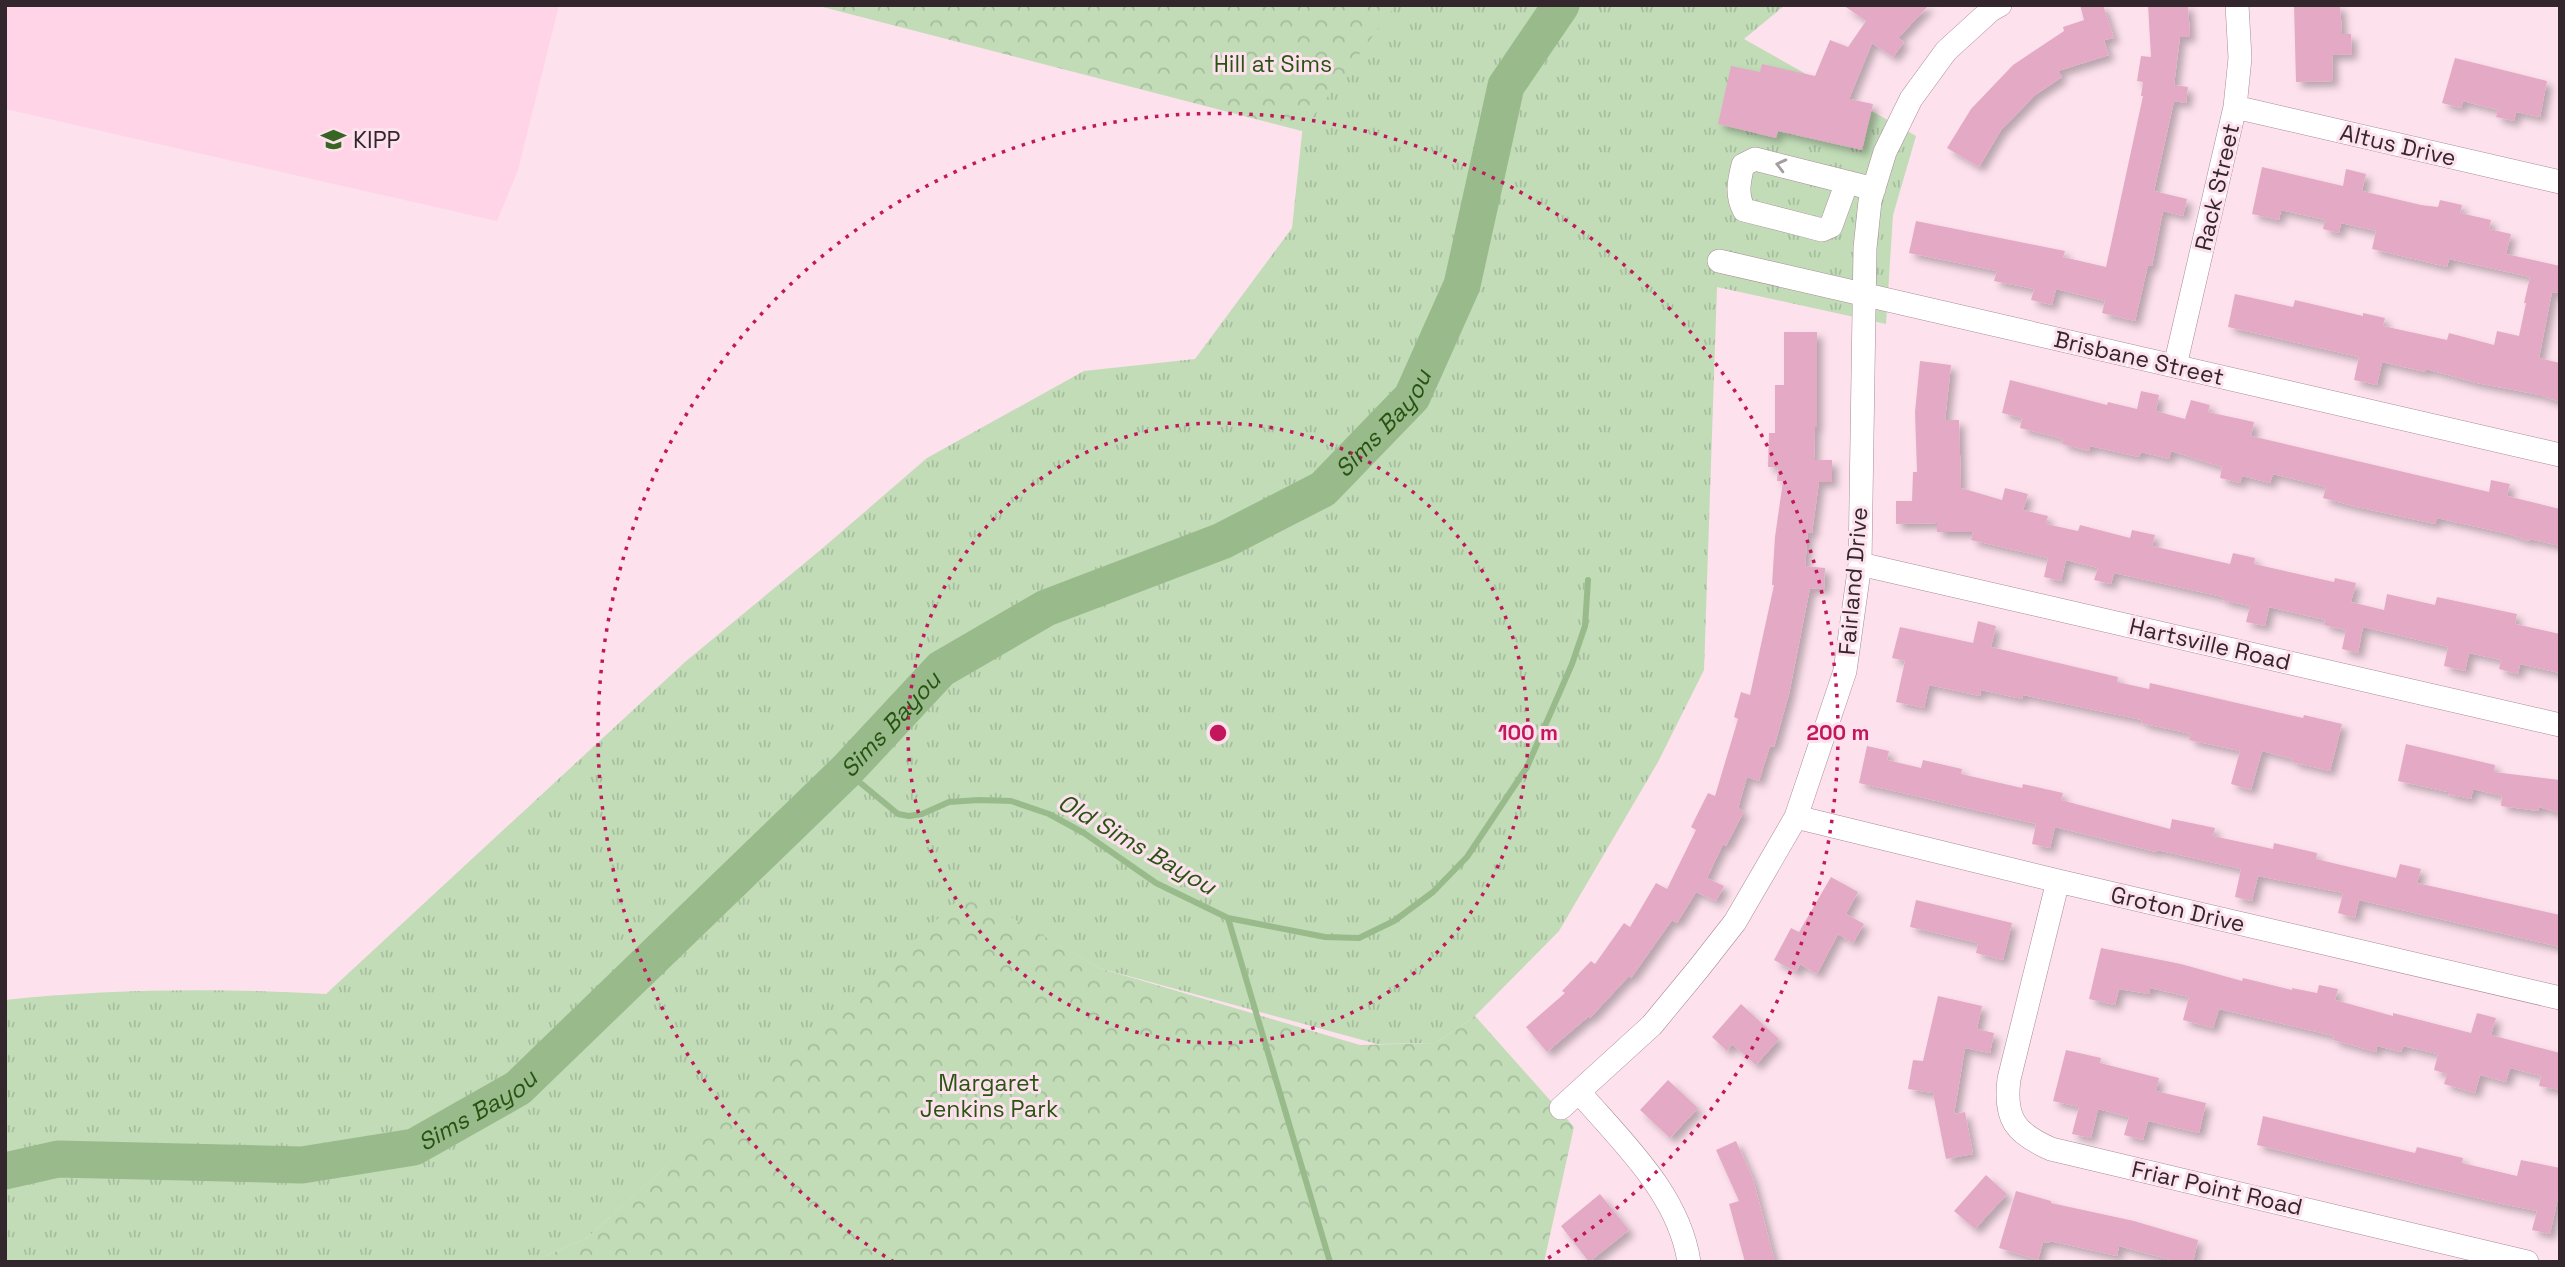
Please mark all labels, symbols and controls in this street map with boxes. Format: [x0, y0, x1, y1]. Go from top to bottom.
park label: Hill at Sims [1214, 49, 1332, 79]
street label: Altus Drive [2337, 117, 2459, 173]
street label: Rack Street [2188, 120, 2246, 254]
place label: KIPP [353, 125, 400, 155]
school or university icon: KIPP [319, 126, 347, 154]
one-way arrow [1775, 159, 1787, 173]
street label: Brisbane Street [2051, 324, 2227, 392]
water label: Sims Bayou [1328, 363, 1438, 483]
street label: Fairland Drive [1832, 506, 1874, 656]
street label: Hartsville Road [2126, 611, 2294, 677]
water label: Sims Bayou [833, 663, 948, 783]
text: 100 m [1498, 719, 1558, 746]
text: 200 m [1807, 719, 1869, 746]
centre of rings [1206, 721, 1230, 745]
water label: Old Sims Bayou [1053, 786, 1223, 902]
street label: Groton Drive [2108, 879, 2248, 939]
water label: Sims Bayou [412, 1062, 544, 1157]
park label: Margaret Jenkins Park [920, 1068, 1058, 1124]
street label: Friar Point Road [2129, 1154, 2305, 1222]

